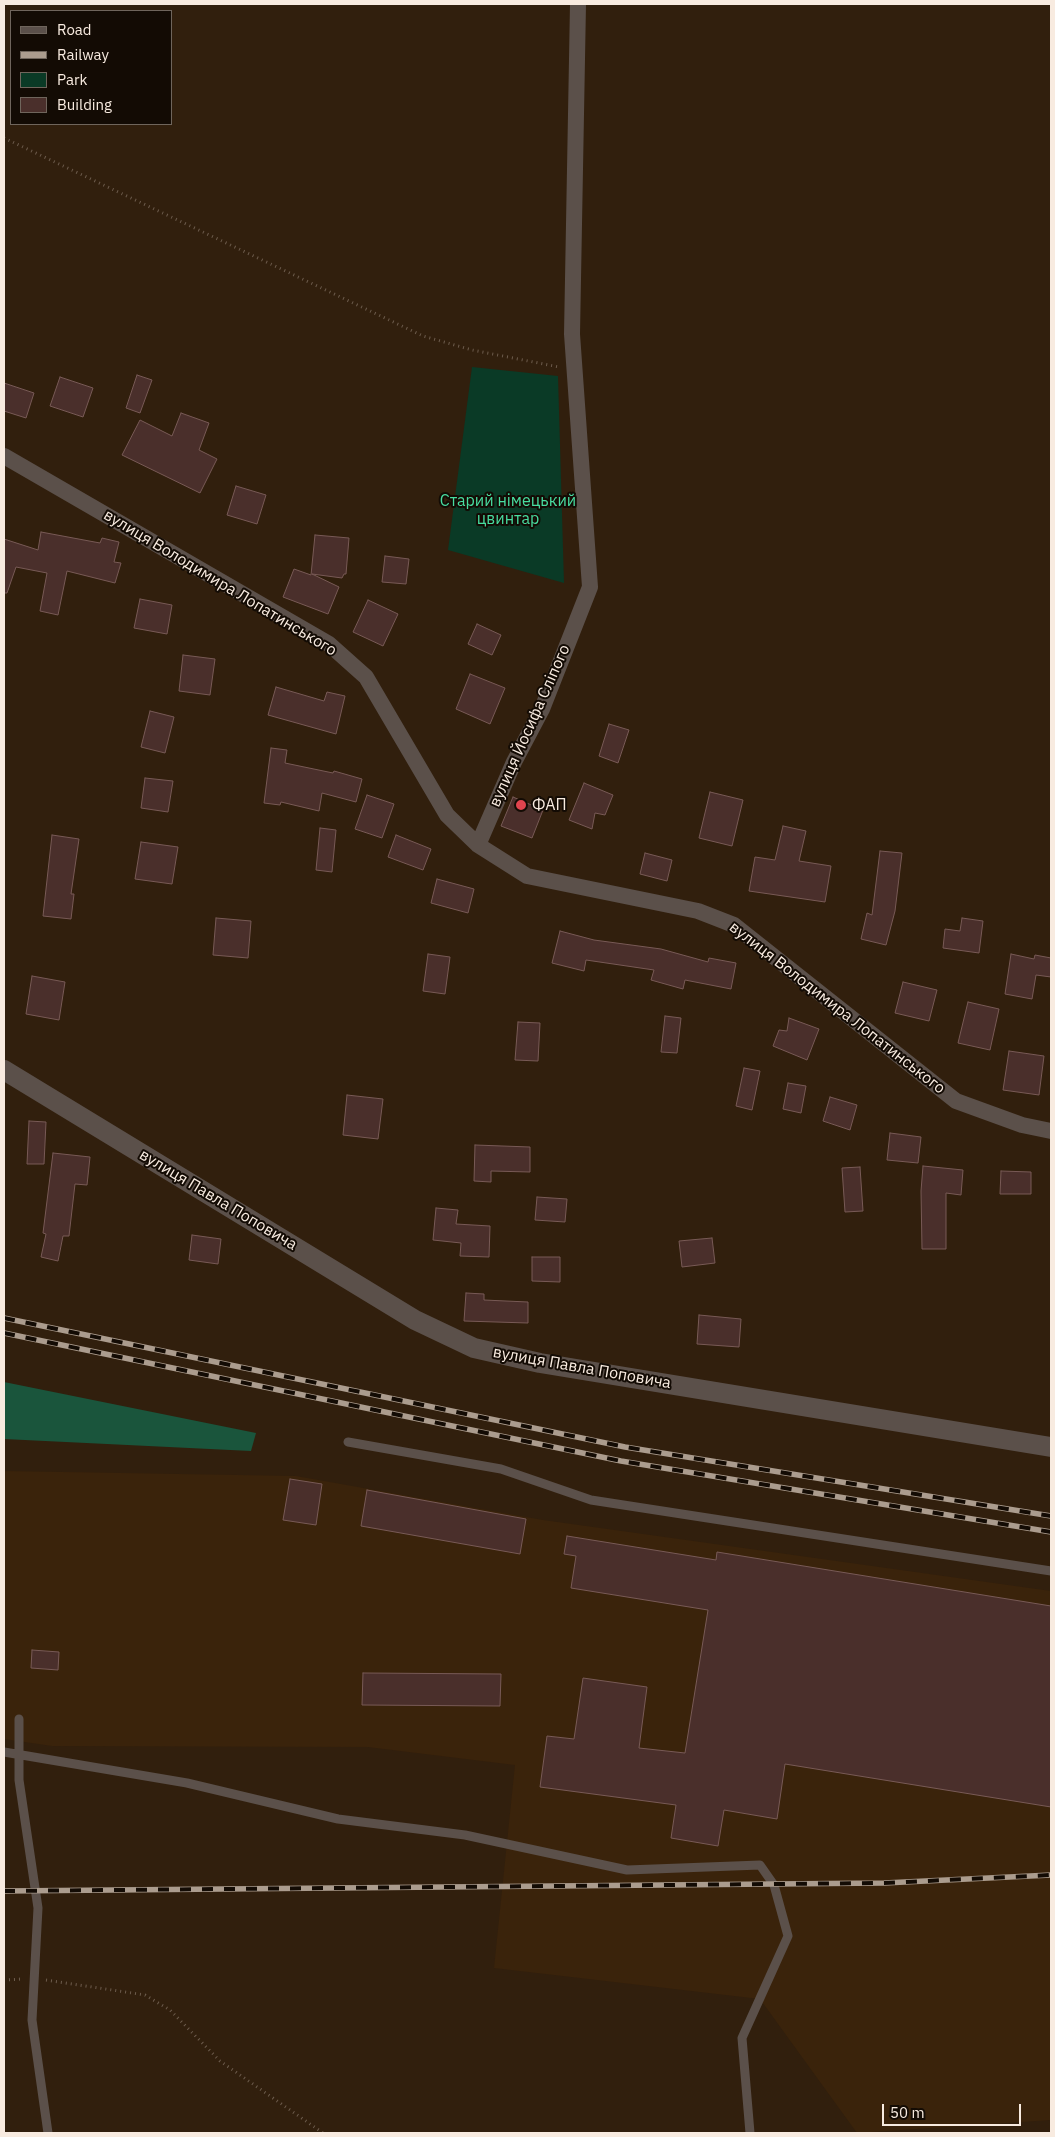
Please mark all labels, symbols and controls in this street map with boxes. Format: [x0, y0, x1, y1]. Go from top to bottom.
legend [10, 10, 172, 125]
text: Road [57, 20, 92, 39]
text: Railway [57, 45, 109, 64]
text: Park [57, 70, 87, 89]
text: Building [57, 95, 112, 114]
park label: Старий німецький цвинтар [440, 491, 576, 529]
street label: вулиця Володимира Лопатинського [100, 506, 340, 660]
street label: вулиця Йосифа Сліпого [486, 642, 574, 810]
place label: ФАП [532, 795, 566, 815]
marker: ФАП [514, 798, 528, 812]
street label: вулиця Володимира Лопатинського [725, 918, 949, 1098]
street label: вулиця Павла Поповича [136, 1145, 300, 1255]
street label: вулиця Павла Поповича [491, 1343, 673, 1393]
scale bar [885, 2094, 1024, 2126]
text: 50 m [890, 2103, 925, 2122]

